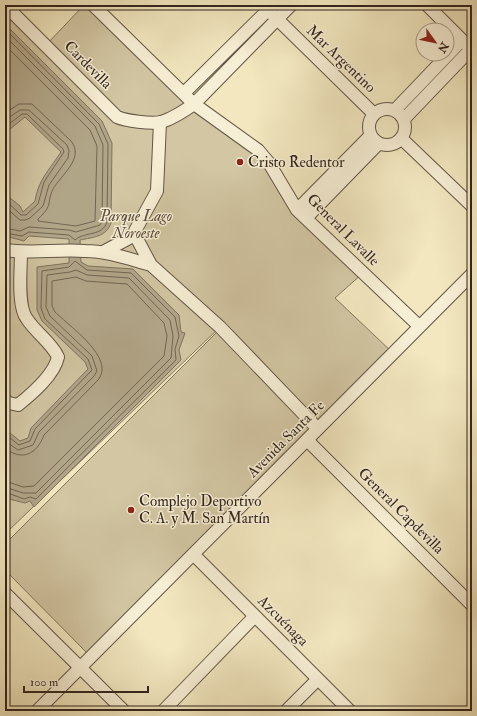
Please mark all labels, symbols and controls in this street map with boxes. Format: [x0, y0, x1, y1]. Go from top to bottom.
street label: Mar Argentino [302, 21, 380, 97]
north arrow [415, 22, 455, 62]
street label: Cardevilla [60, 37, 117, 94]
text: N [434, 39, 452, 56]
place label: Cristo Redentor [248, 153, 345, 172]
marker: Cristo Redentor [235, 157, 245, 167]
street label: General Lavalle [303, 190, 383, 270]
park label: Parque Lago Noroeste [99, 207, 172, 243]
street label: Avenida Santa Fe [243, 396, 329, 482]
street label: General Capdevilla [353, 464, 449, 559]
place label: Complejo Deportivo C. A. y M. San Martín [139, 492, 270, 528]
marker: Complejo Deportivo C. A. y M. San Martín [126, 505, 136, 515]
street label: Azcuénaga [253, 591, 313, 651]
scale bar [24, 668, 148, 694]
text: 100 m [30, 675, 59, 690]

